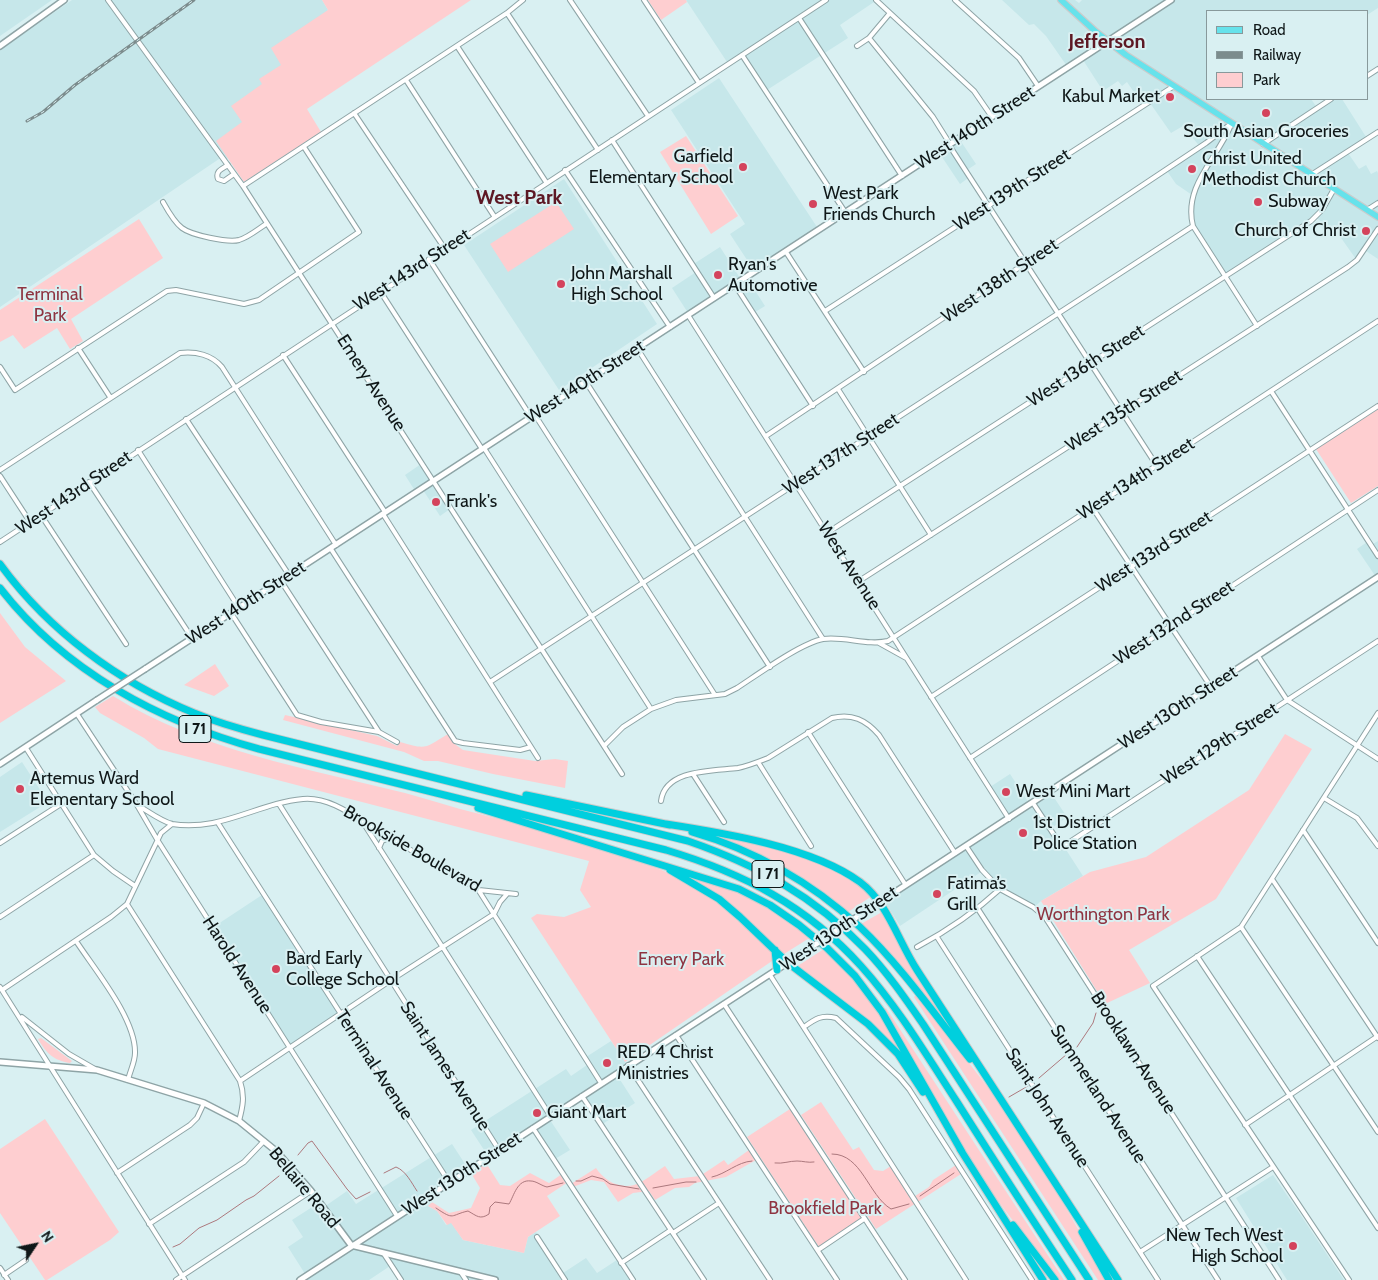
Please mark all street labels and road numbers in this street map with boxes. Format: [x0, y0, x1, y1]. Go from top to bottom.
street label: West 140th Street [911, 81, 1039, 175]
street label: West 139th Street [949, 144, 1075, 236]
street label: West 143rd Street [350, 224, 474, 316]
street label: West 138th Street [938, 234, 1062, 328]
street label: West 136th Street [1023, 320, 1149, 412]
street label: Emery Avenue [332, 331, 410, 435]
street label: West 140th Street [521, 335, 649, 429]
street label: West 135th Street [1062, 365, 1186, 457]
street label: West 137th Street [779, 408, 903, 500]
street label: West 134th Street [1073, 433, 1199, 525]
street label: West 143rd Street [12, 446, 136, 540]
street label: West 133rd Street [1092, 506, 1216, 598]
street label: West Avenue [813, 518, 885, 614]
street label: West 140th Street [182, 556, 310, 650]
street label: West 132nd Street [1110, 576, 1238, 670]
street label: West 130th Street [1114, 662, 1242, 754]
street label: West 129th Street [1158, 698, 1282, 790]
road number: I 71 [179, 716, 211, 742]
street label: Brookside Boulevard [340, 801, 484, 897]
road number: I 71 [752, 861, 784, 888]
street label: West 130th Street [776, 882, 902, 976]
street label: Harold Avenue [197, 912, 277, 1018]
street label: Brooklawn Avenue [1086, 988, 1180, 1118]
street label: Saint James Avenue [395, 997, 495, 1135]
street label: Terminal Avenue [330, 1006, 418, 1124]
street label: Summerland Avenue [1045, 1021, 1151, 1167]
street label: Saint John Avenue [1000, 1044, 1094, 1172]
street label: West 130th Street [398, 1128, 526, 1220]
street label: Bellaire Road [264, 1143, 344, 1233]

